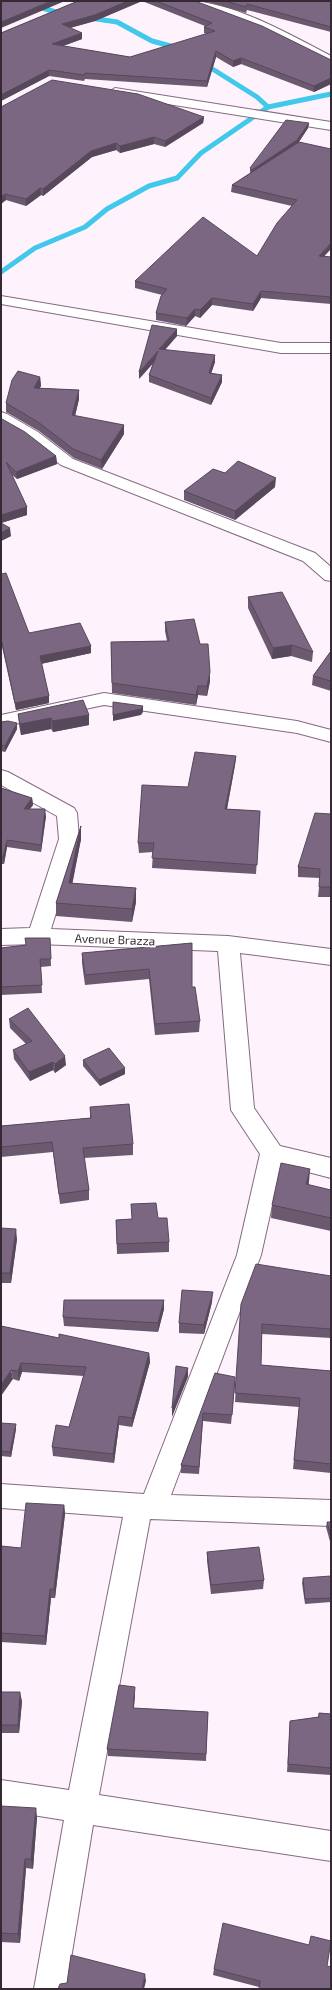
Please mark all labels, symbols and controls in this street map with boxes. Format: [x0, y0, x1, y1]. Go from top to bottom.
street label: Avenue Brazza [74, 931, 156, 947]

